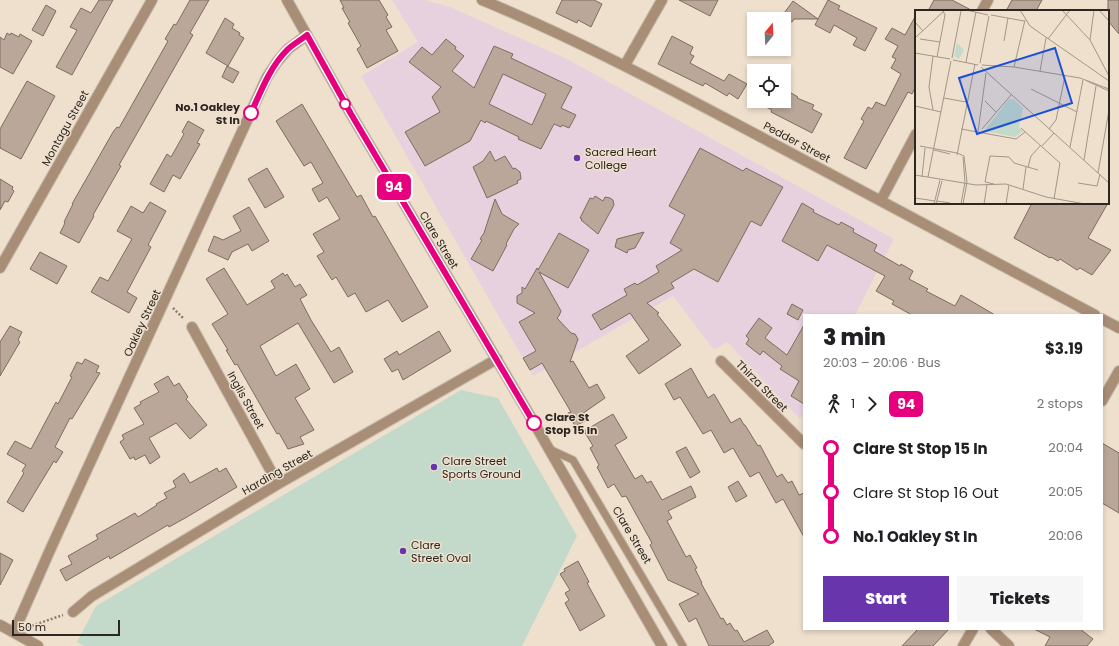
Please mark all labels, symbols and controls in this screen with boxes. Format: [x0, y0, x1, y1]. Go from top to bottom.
inset map [915, 10, 1109, 204]
north arrow [747, 12, 791, 56]
map controls [747, 12, 791, 108]
button: locate [747, 64, 791, 108]
street label: Montagu Street [37, 87, 93, 169]
unlabelled marker [339, 98, 351, 110]
place label: No.1 Oakley St In [175, 99, 240, 128]
marker: No.1 Oakley St In [243, 105, 259, 121]
street label: Pedder Street [761, 118, 833, 166]
place label: Sacred Heart College [585, 144, 657, 173]
marker: Sacred Heart College [572, 153, 582, 163]
line badge: 94 [376, 174, 412, 200]
text: 94 [385, 177, 403, 197]
street label: Clare Street [415, 208, 463, 272]
street label: Oakley Street [119, 287, 165, 359]
text: 3 min [823, 322, 886, 353]
text: $3.19 [1045, 338, 1083, 359]
text: 20:03 – 20:06 · Bus [823, 353, 941, 372]
street label: Thirza Street [733, 357, 791, 415]
street label: Inglis Street [224, 368, 268, 432]
icon: walk [823, 393, 845, 415]
icon: forward [861, 393, 883, 415]
text: 1 [851, 394, 855, 413]
text: 94 [897, 394, 915, 414]
text: 2 stops [1037, 394, 1083, 413]
place label: Clare St Stop 15 In [545, 409, 597, 438]
marker: Clare St Stop 15 In [526, 415, 542, 431]
text: Clare St Stop 15 In [853, 438, 988, 459]
text: 20:04 [1048, 438, 1083, 457]
street label: Harding Street [239, 445, 315, 499]
place label: Clare Street Sports Ground [442, 453, 521, 482]
marker: Clare Street Sports Ground [429, 462, 439, 472]
text: Clare St Stop 16 Out [853, 482, 999, 503]
text: 20:05 [1048, 482, 1083, 501]
street label: Clare Street [608, 503, 656, 567]
text: No.1 Oakley St In [853, 526, 978, 547]
text: 20:06 [1048, 526, 1083, 545]
place label: Clare Street Oval [411, 537, 471, 566]
marker: Clare Street Oval [398, 546, 408, 556]
button: Start [823, 576, 949, 622]
button: Tickets [957, 576, 1083, 622]
scale bar [12, 618, 120, 637]
text: 50 m [18, 619, 46, 635]

